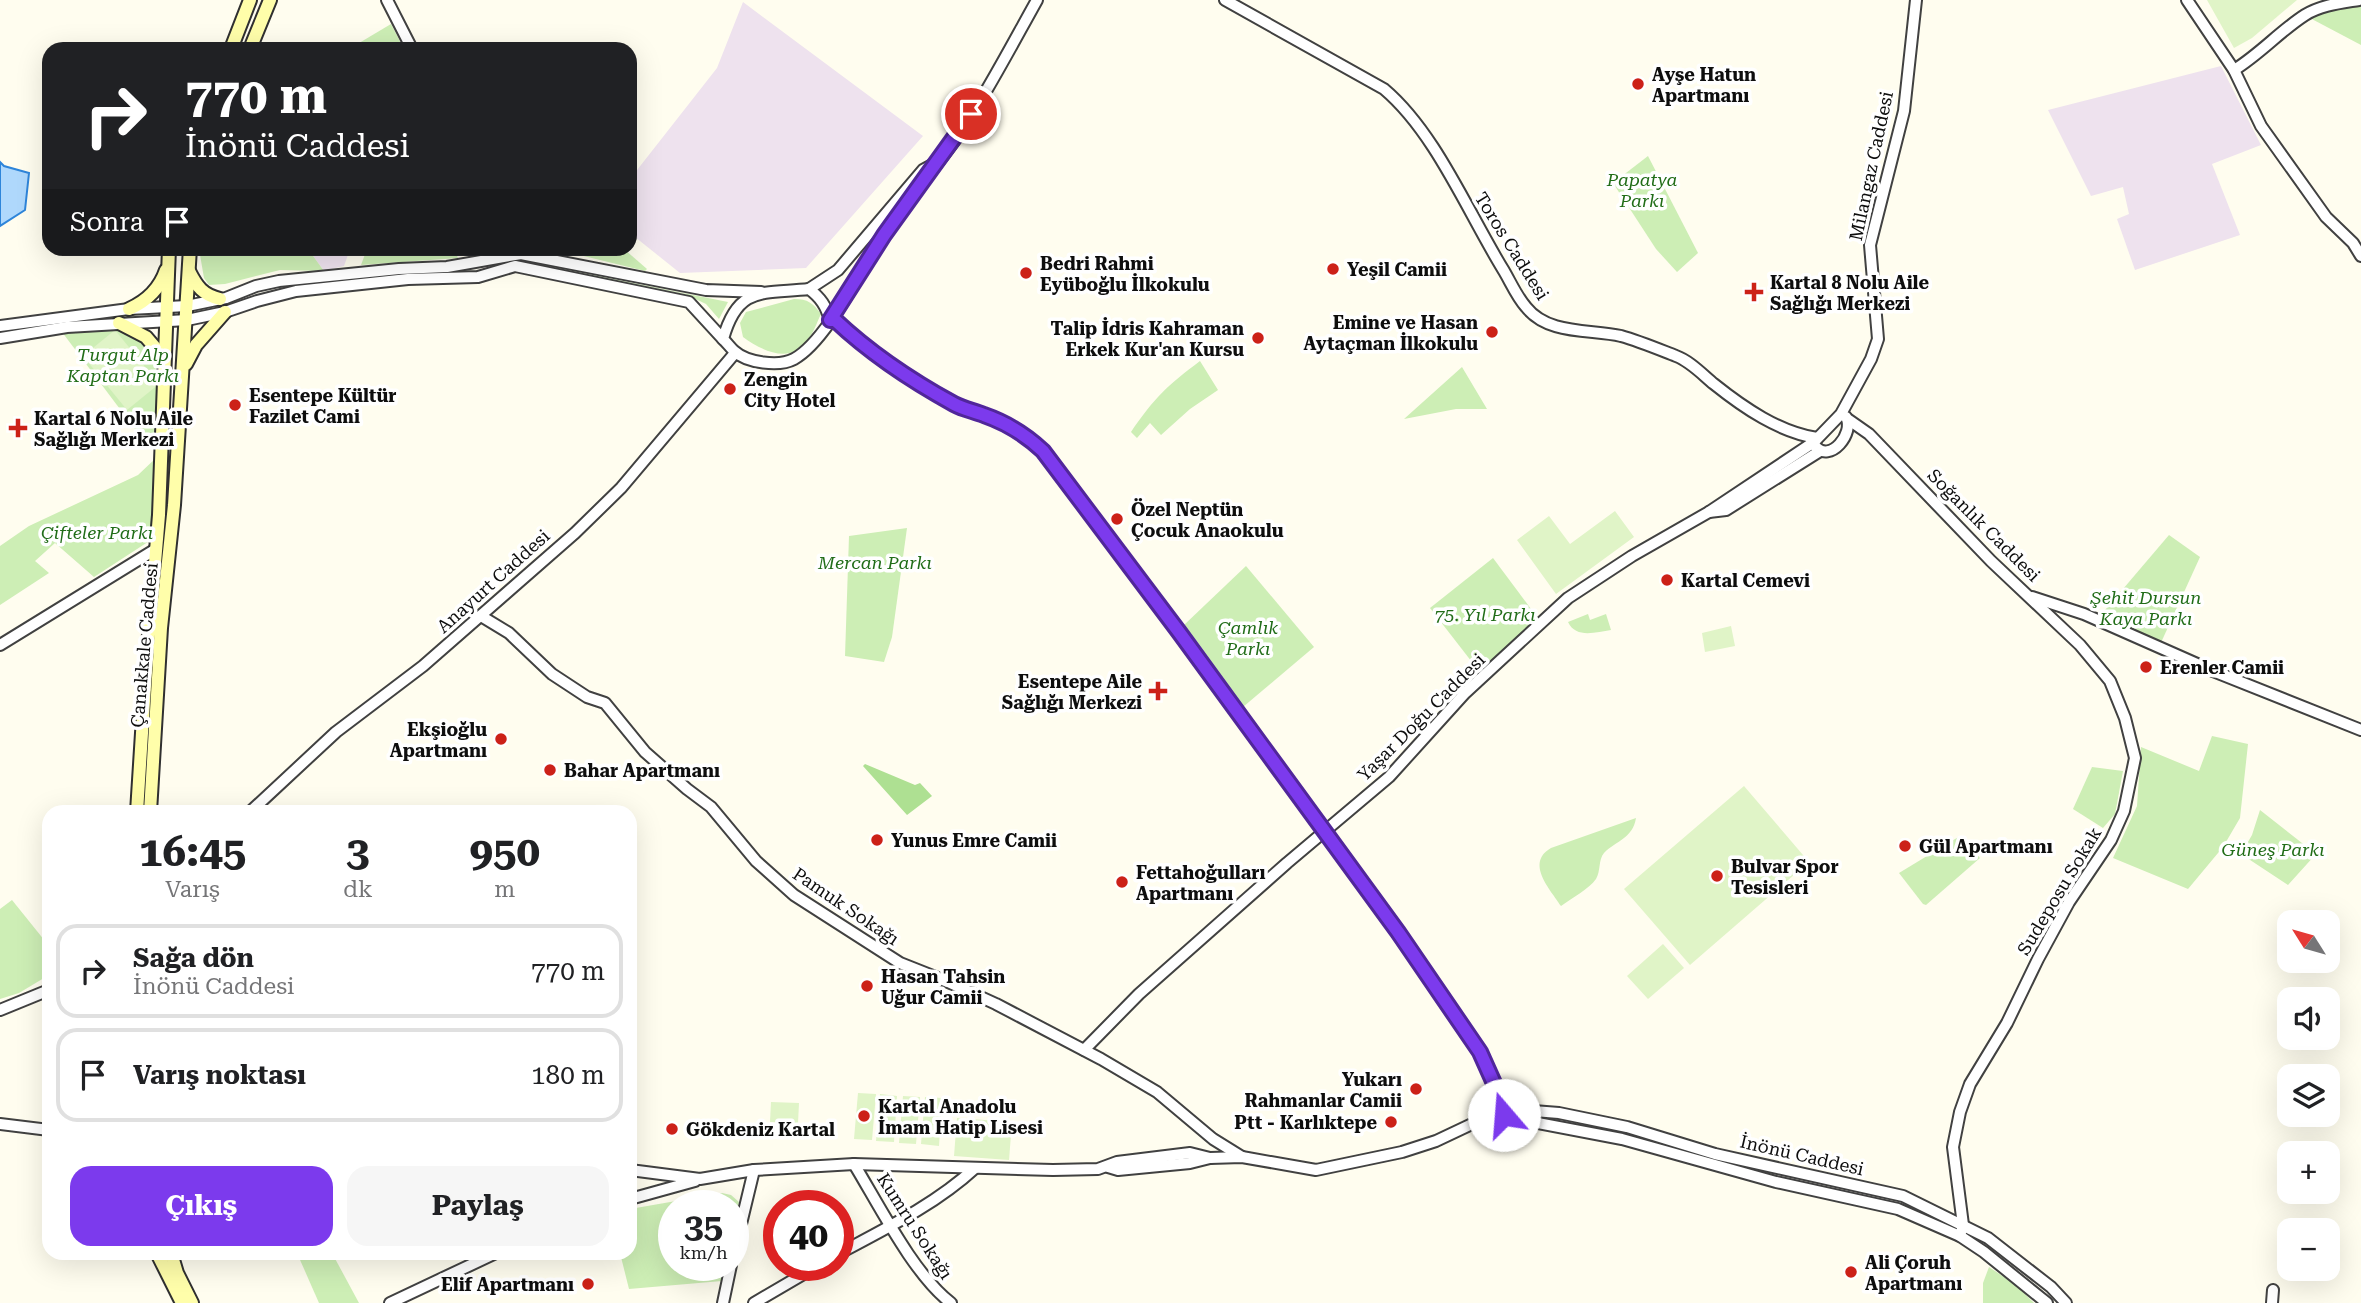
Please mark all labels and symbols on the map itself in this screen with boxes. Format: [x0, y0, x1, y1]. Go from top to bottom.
place label: Ayşe Hatun Apartmanı [1652, 64, 1756, 106]
marker: Ayşe Hatun Apartmanı [1630, 76, 1646, 92]
pin [941, 84, 1001, 144]
street label: Milangaz Caddesi [1845, 89, 1897, 243]
park label: Papatya Parkı [1606, 169, 1678, 211]
street label: Toros Caddesi [1470, 188, 1554, 304]
place label: Bedri Rahmi Eyüboğlu İlkokulu [1040, 253, 1210, 295]
place label: Yeşil Camii [1347, 259, 1447, 280]
marker: Yeşil Camii [1325, 261, 1341, 277]
marker: Bedri Rahmi Eyüboğlu İlkokulu [1018, 265, 1034, 281]
place label: Kartal 8 Nolu Aile Sağlığı Merkezi [1770, 272, 1930, 314]
marker: Kartal 8 Nolu Aile Sağlığı Merkezi [1744, 282, 1764, 302]
place label: Emine ve Hasan Aytaçman İlkokulu [1303, 312, 1478, 354]
place label: Talip İdris Kahraman Erkek Kur'an Kursu [1050, 317, 1244, 360]
marker: Emine ve Hasan Aytaçman İlkokulu [1484, 324, 1500, 340]
marker: Talip İdris Kahraman Erkek Kur'an Kursu [1250, 330, 1266, 346]
park label: Turgut Alp Kaptan Parkı [66, 344, 180, 386]
place label: Zengin City Hotel [744, 369, 835, 411]
marker: Zengin City Hotel [722, 381, 738, 397]
place label: Esentepe Kültür Fazilet Cami [249, 385, 396, 427]
marker: Esentepe Kültür Fazilet Cami [227, 397, 243, 413]
place label: Kartal 6 Nolu Aile Sağlığı Merkezi [34, 408, 194, 450]
marker: Kartal 6 Nolu Aile Sağlığı Merkezi [8, 418, 28, 438]
street label: Soğanlık Caddesi [1923, 464, 2045, 586]
place label: Özel Neptün Çocuk Anaokulu [1131, 498, 1284, 541]
marker: Özel Neptün Çocuk Anaokulu [1109, 511, 1125, 527]
park label: Çifteler Parkı [41, 522, 153, 543]
street label: Anayurt Caddesi [432, 525, 554, 637]
park label: Mercan Parkı [817, 552, 932, 573]
street label: Çanakkale Caddesi [126, 562, 162, 728]
place label: Kartal Cemevi [1681, 570, 1810, 591]
marker: Kartal Cemevi [1659, 572, 1675, 588]
park label: Şehit Dursun Kaya Parkı [2090, 587, 2201, 629]
park label: 75. Yıl Parkı [1434, 604, 1536, 625]
park label: Çamlık Parkı [1218, 617, 1278, 659]
street label: Yaşar Doğu Caddesi [1353, 649, 1489, 785]
place label: Erenler Camii [2160, 657, 2284, 678]
marker: Erenler Camii [2138, 659, 2154, 675]
place label: Esentepe Aile Sağlığı Merkezi [1002, 671, 1142, 713]
marker: Esentepe Aile Sağlığı Merkezi [1148, 681, 1168, 701]
place label: Ekşioğlu Apartmanı [390, 719, 487, 761]
marker: Ekşioğlu Apartmanı [493, 731, 509, 747]
place label: Bahar Apartmanı [564, 760, 720, 781]
marker: Bahar Apartmanı [542, 762, 558, 778]
street label: Sudeposu Sokak [2013, 823, 2105, 959]
place label: Yunus Emre Camii [891, 830, 1057, 851]
marker: Yunus Emre Camii [869, 832, 885, 848]
place label: Gül Apartmanı [1919, 836, 2053, 857]
marker: Gül Apartmanı [1897, 838, 1913, 854]
park label: Güneş Parkı [2221, 839, 2325, 860]
place label: Bulvar Spor Tesisleri [1731, 856, 1839, 898]
place label: Fettahoğulları Apartmanı [1136, 862, 1265, 904]
street label: Pamuk Sokağı [789, 863, 903, 949]
marker: Bulvar Spor Tesisleri [1709, 868, 1725, 884]
marker: Fettahoğulları Apartmanı [1114, 874, 1130, 890]
north arrow [2277, 910, 2340, 973]
place label: Hasan Tahsin Uğur Camii [881, 966, 1005, 1008]
marker: Hasan Tahsin Uğur Camii [859, 978, 875, 994]
place label: Yukarı Rahmanlar Camii [1244, 1069, 1402, 1111]
position arrow [1467, 1078, 1541, 1152]
marker: Yukarı Rahmanlar Camii [1408, 1081, 1424, 1097]
place label: Kartal Anadolu İmam Hatip Lisesi [878, 1096, 1043, 1138]
marker: Kartal Anadolu İmam Hatip Lisesi [856, 1108, 872, 1124]
place label: Ptt - Karlıktepe [1234, 1112, 1377, 1133]
marker: Ptt - Karlıktepe [1383, 1114, 1399, 1130]
place label: Gökdeniz Kartal [686, 1119, 835, 1140]
marker: Gökdeniz Kartal [664, 1121, 680, 1137]
street label: İnönü Caddesi [1738, 1131, 1866, 1180]
street label: Kumru Sokağı [873, 1169, 957, 1283]
speed limit sign: 40 [763, 1190, 854, 1281]
place label: Ali Çoruh Apartmanı [1865, 1252, 1962, 1294]
marker: Ali Çoruh Apartmanı [1843, 1264, 1859, 1280]
place label: Elif Apartmanı [441, 1274, 574, 1295]
marker: Elif Apartmanı [580, 1276, 596, 1292]

